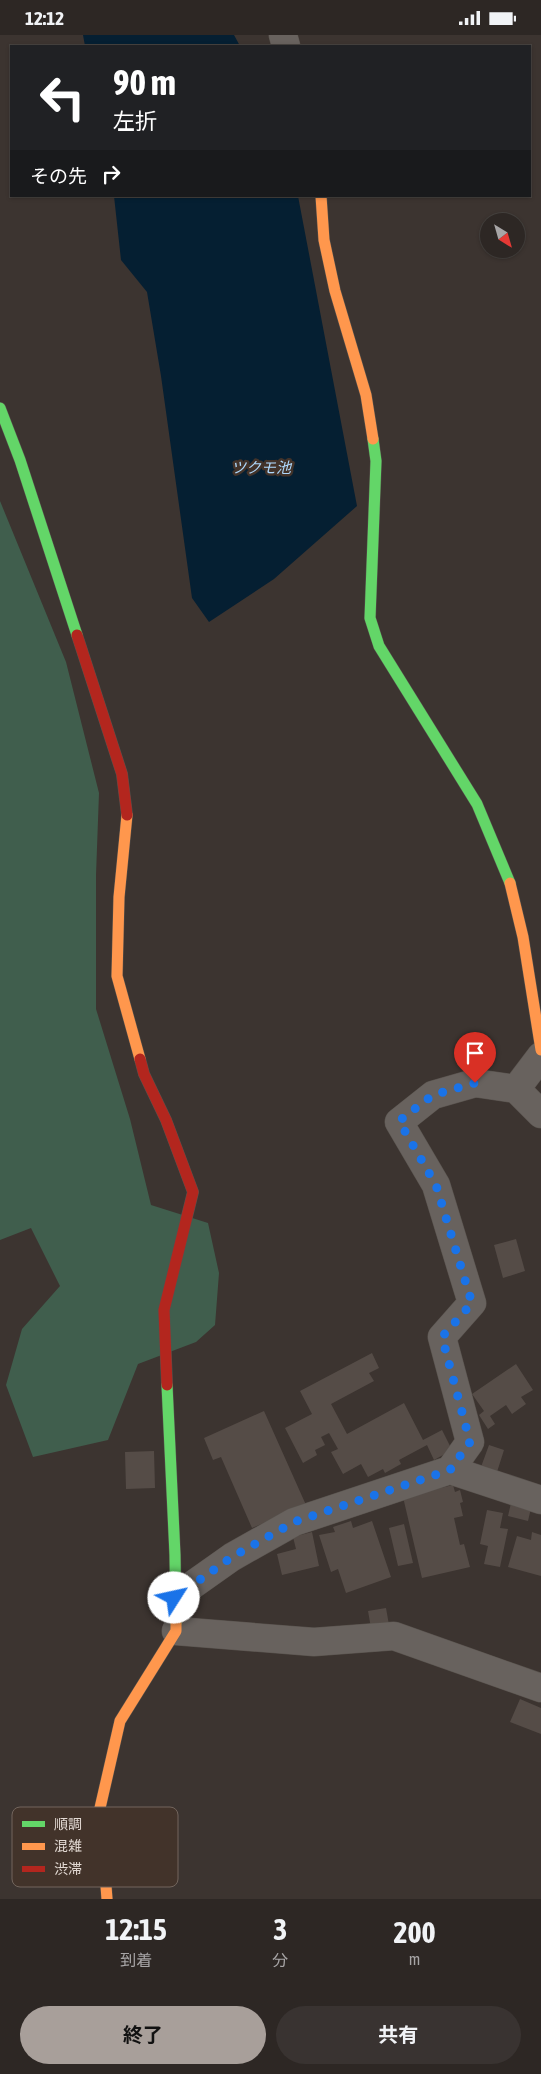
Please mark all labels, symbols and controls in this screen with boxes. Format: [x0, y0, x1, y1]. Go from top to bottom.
text: 12:12 [25, 7, 64, 29]
text: 90 m [113, 62, 176, 102]
icon: left [30, 65, 95, 130]
text: 左折 [113, 108, 157, 134]
icon: right [97, 160, 125, 188]
text: その先 [30, 165, 87, 187]
north arrow [480, 213, 525, 257]
map controls [480, 213, 525, 258]
water label: ツクモ池 [231, 459, 293, 476]
pin [454, 1032, 496, 1083]
icon: arrive [461, 1039, 489, 1067]
position arrow [147, 1571, 199, 1623]
legend [12, 1807, 178, 1887]
text: 順調 [54, 1816, 82, 1832]
text: 混雑 [54, 1838, 82, 1854]
text: 渋滞 [54, 1861, 82, 1877]
text: 12:15 [105, 1912, 167, 1946]
text: 3 [273, 1912, 287, 1946]
text: 200 [393, 1915, 436, 1949]
text: m [409, 1950, 420, 1968]
text: 到着 [120, 1951, 152, 1969]
text: 分 [272, 1951, 288, 1969]
button: 終了 [20, 2006, 266, 2064]
button: 共有 [276, 2006, 521, 2064]

